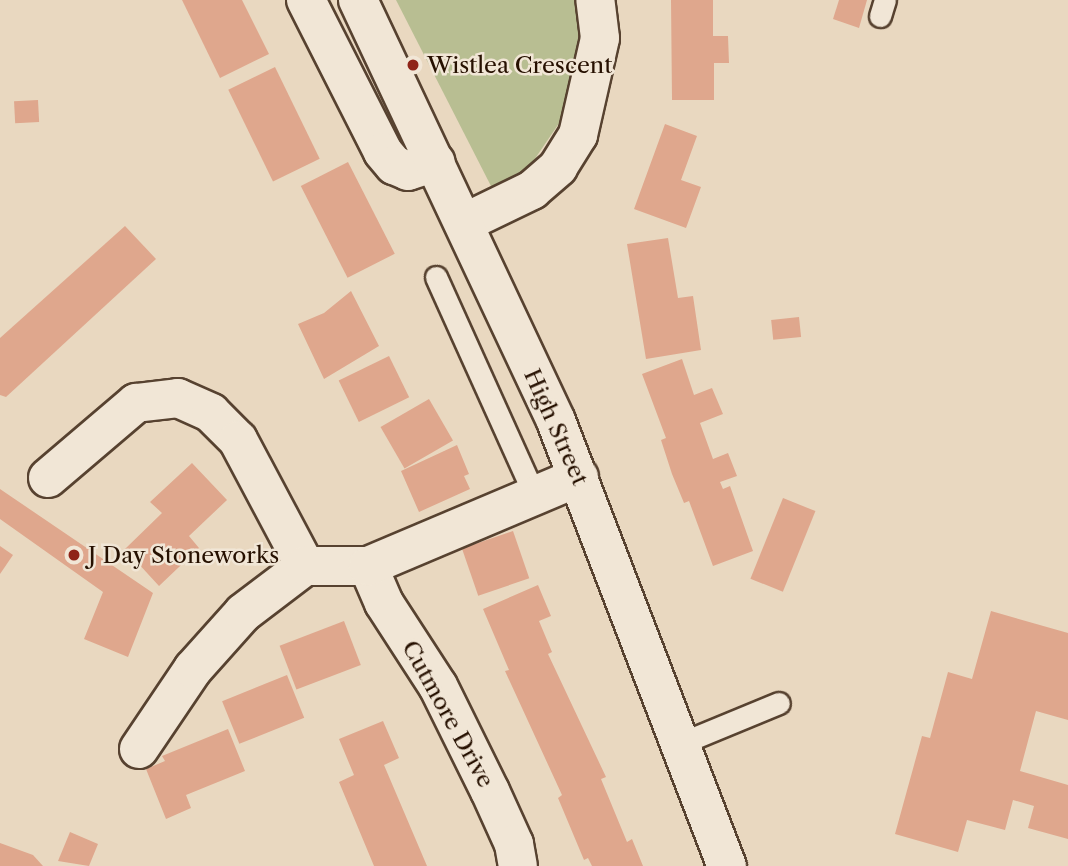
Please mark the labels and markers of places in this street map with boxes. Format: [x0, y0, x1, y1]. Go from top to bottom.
place label: Wistlea Crescent [427, 51, 613, 79]
marker: Wistlea Crescent [405, 57, 421, 73]
place label: J Day Stoneworks [88, 541, 280, 569]
marker: J Day Stoneworks [66, 547, 82, 563]

